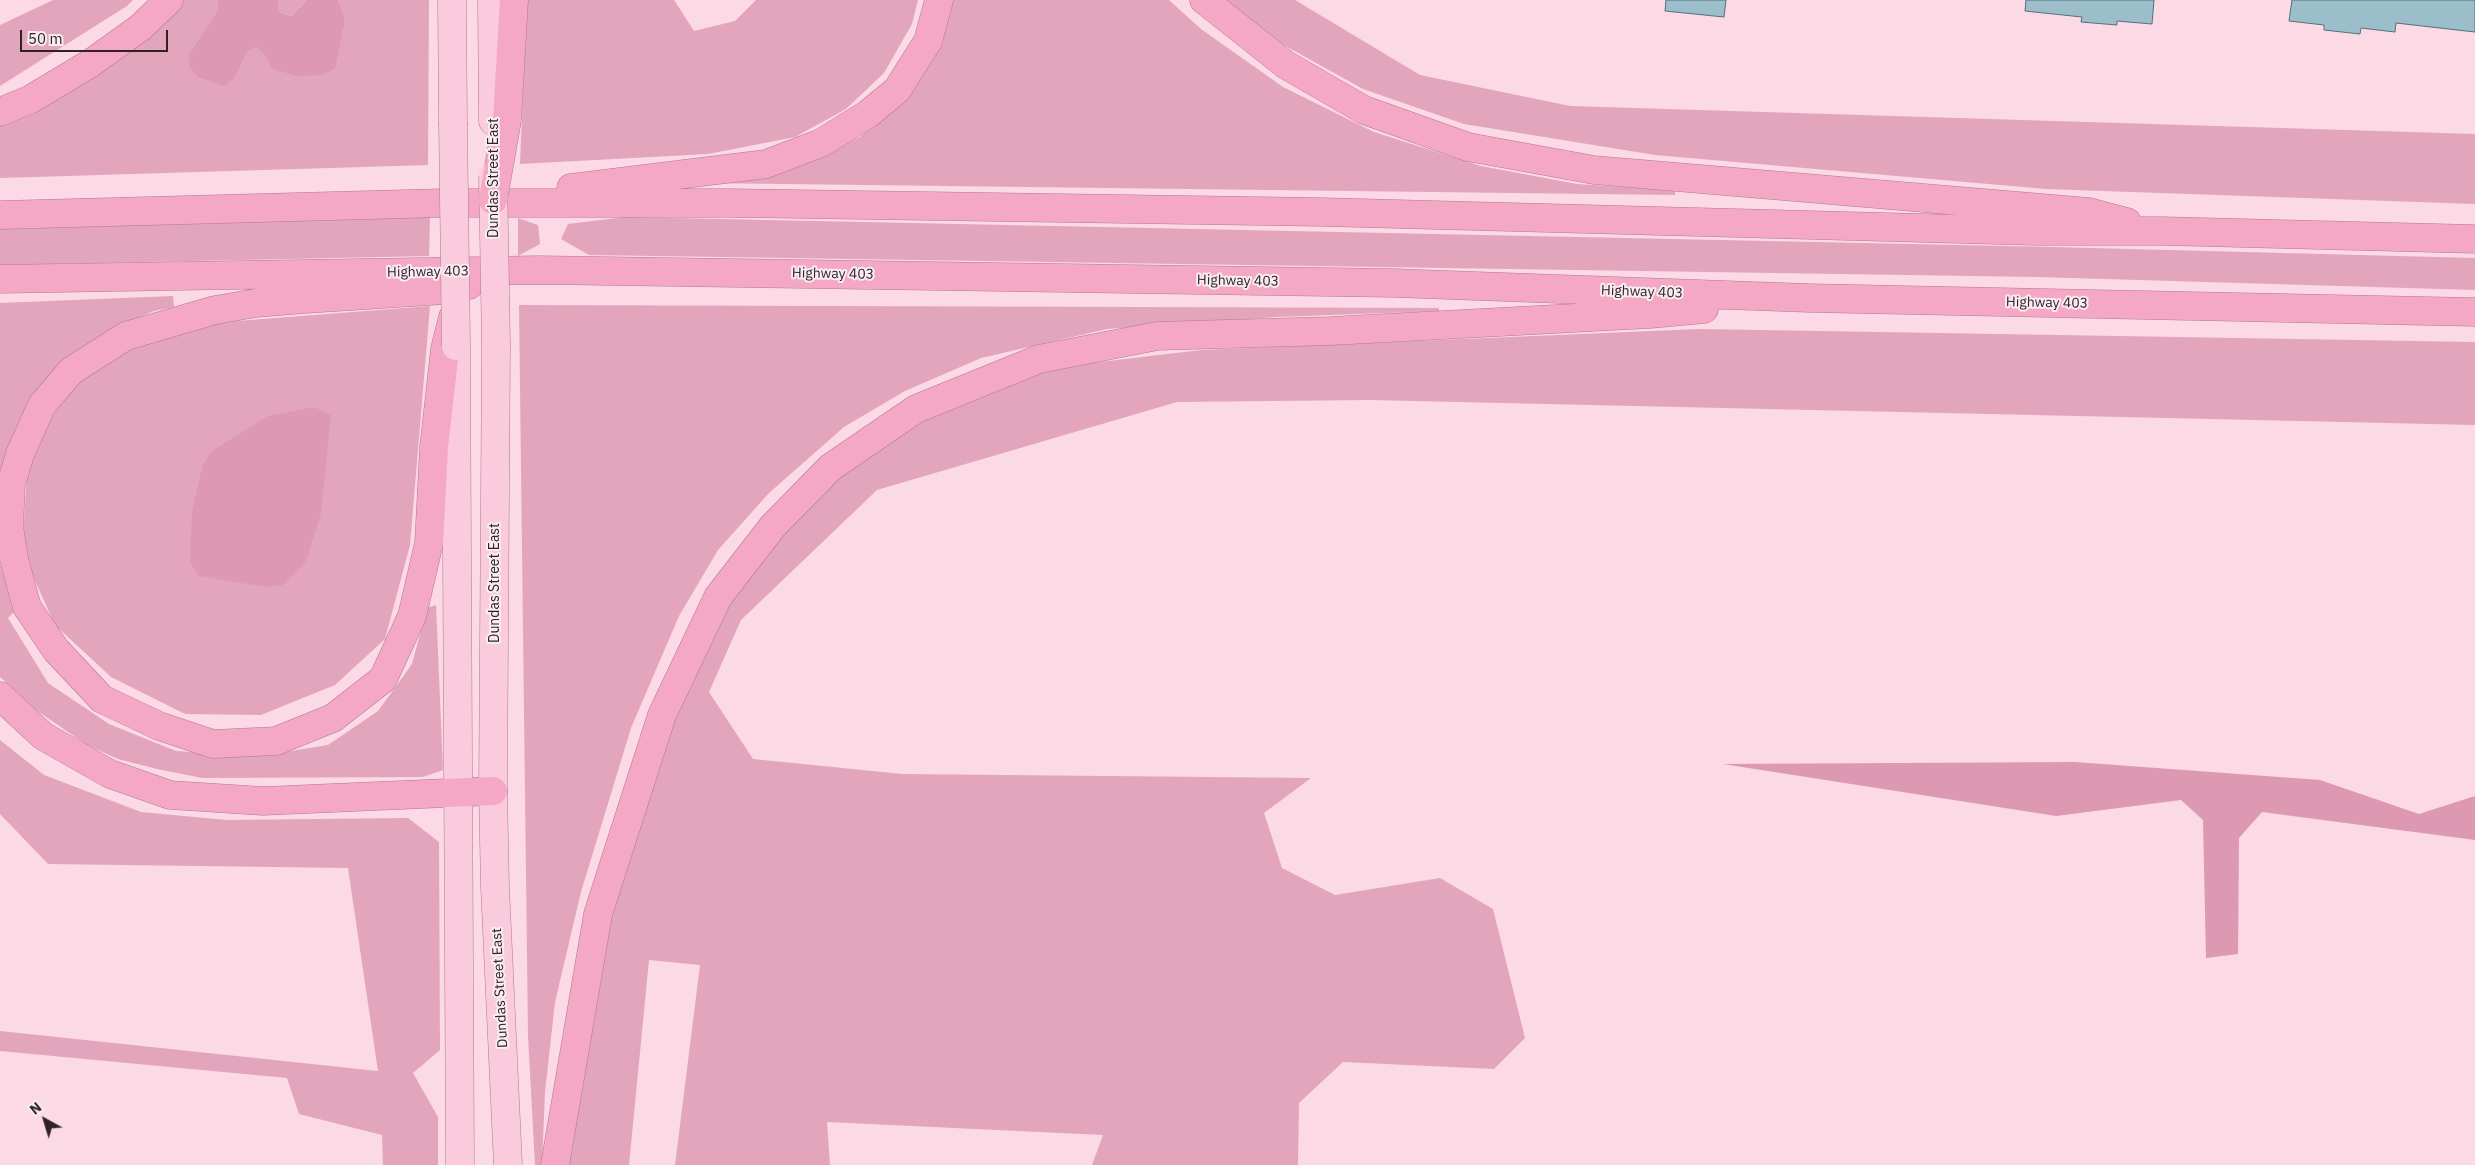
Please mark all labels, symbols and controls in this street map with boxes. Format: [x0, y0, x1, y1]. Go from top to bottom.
scale bar [22, 20, 170, 52]
text: 50 m [28, 29, 63, 48]
street label: Dundas Street East [486, 118, 502, 238]
street label: Highway 403 [387, 263, 469, 281]
street label: Highway 403 [792, 265, 874, 283]
street label: Highway 403 [1197, 272, 1279, 290]
street label: Highway 403 [1601, 282, 1683, 302]
street label: Highway 403 [2006, 294, 2088, 312]
street label: Dundas Street East [487, 523, 503, 643]
street label: Dundas Street East [488, 928, 512, 1048]
north arrow [20, 1095, 70, 1145]
text: N [26, 1098, 45, 1119]

